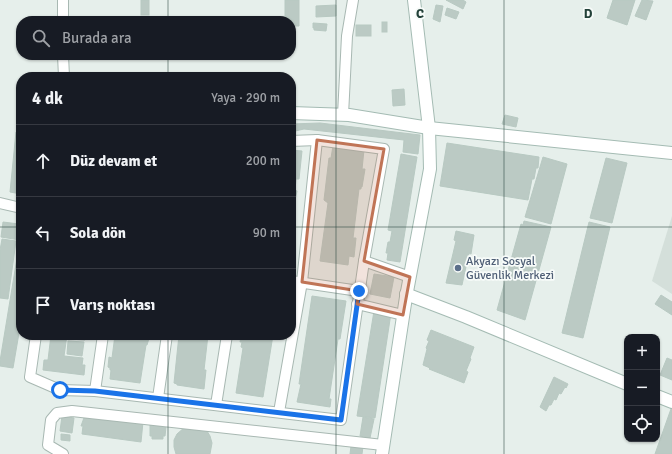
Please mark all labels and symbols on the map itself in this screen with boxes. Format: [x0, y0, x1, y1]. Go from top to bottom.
text: C [416, 6, 424, 22]
text: D [584, 6, 593, 22]
place label: Akyazı Sosyal Güvenlik Merkezi [466, 254, 554, 283]
marker: Akyazı Sosyal Güvenlik Merkezi [453, 263, 463, 273]
route end [350, 282, 368, 300]
route start [51, 381, 69, 399]

